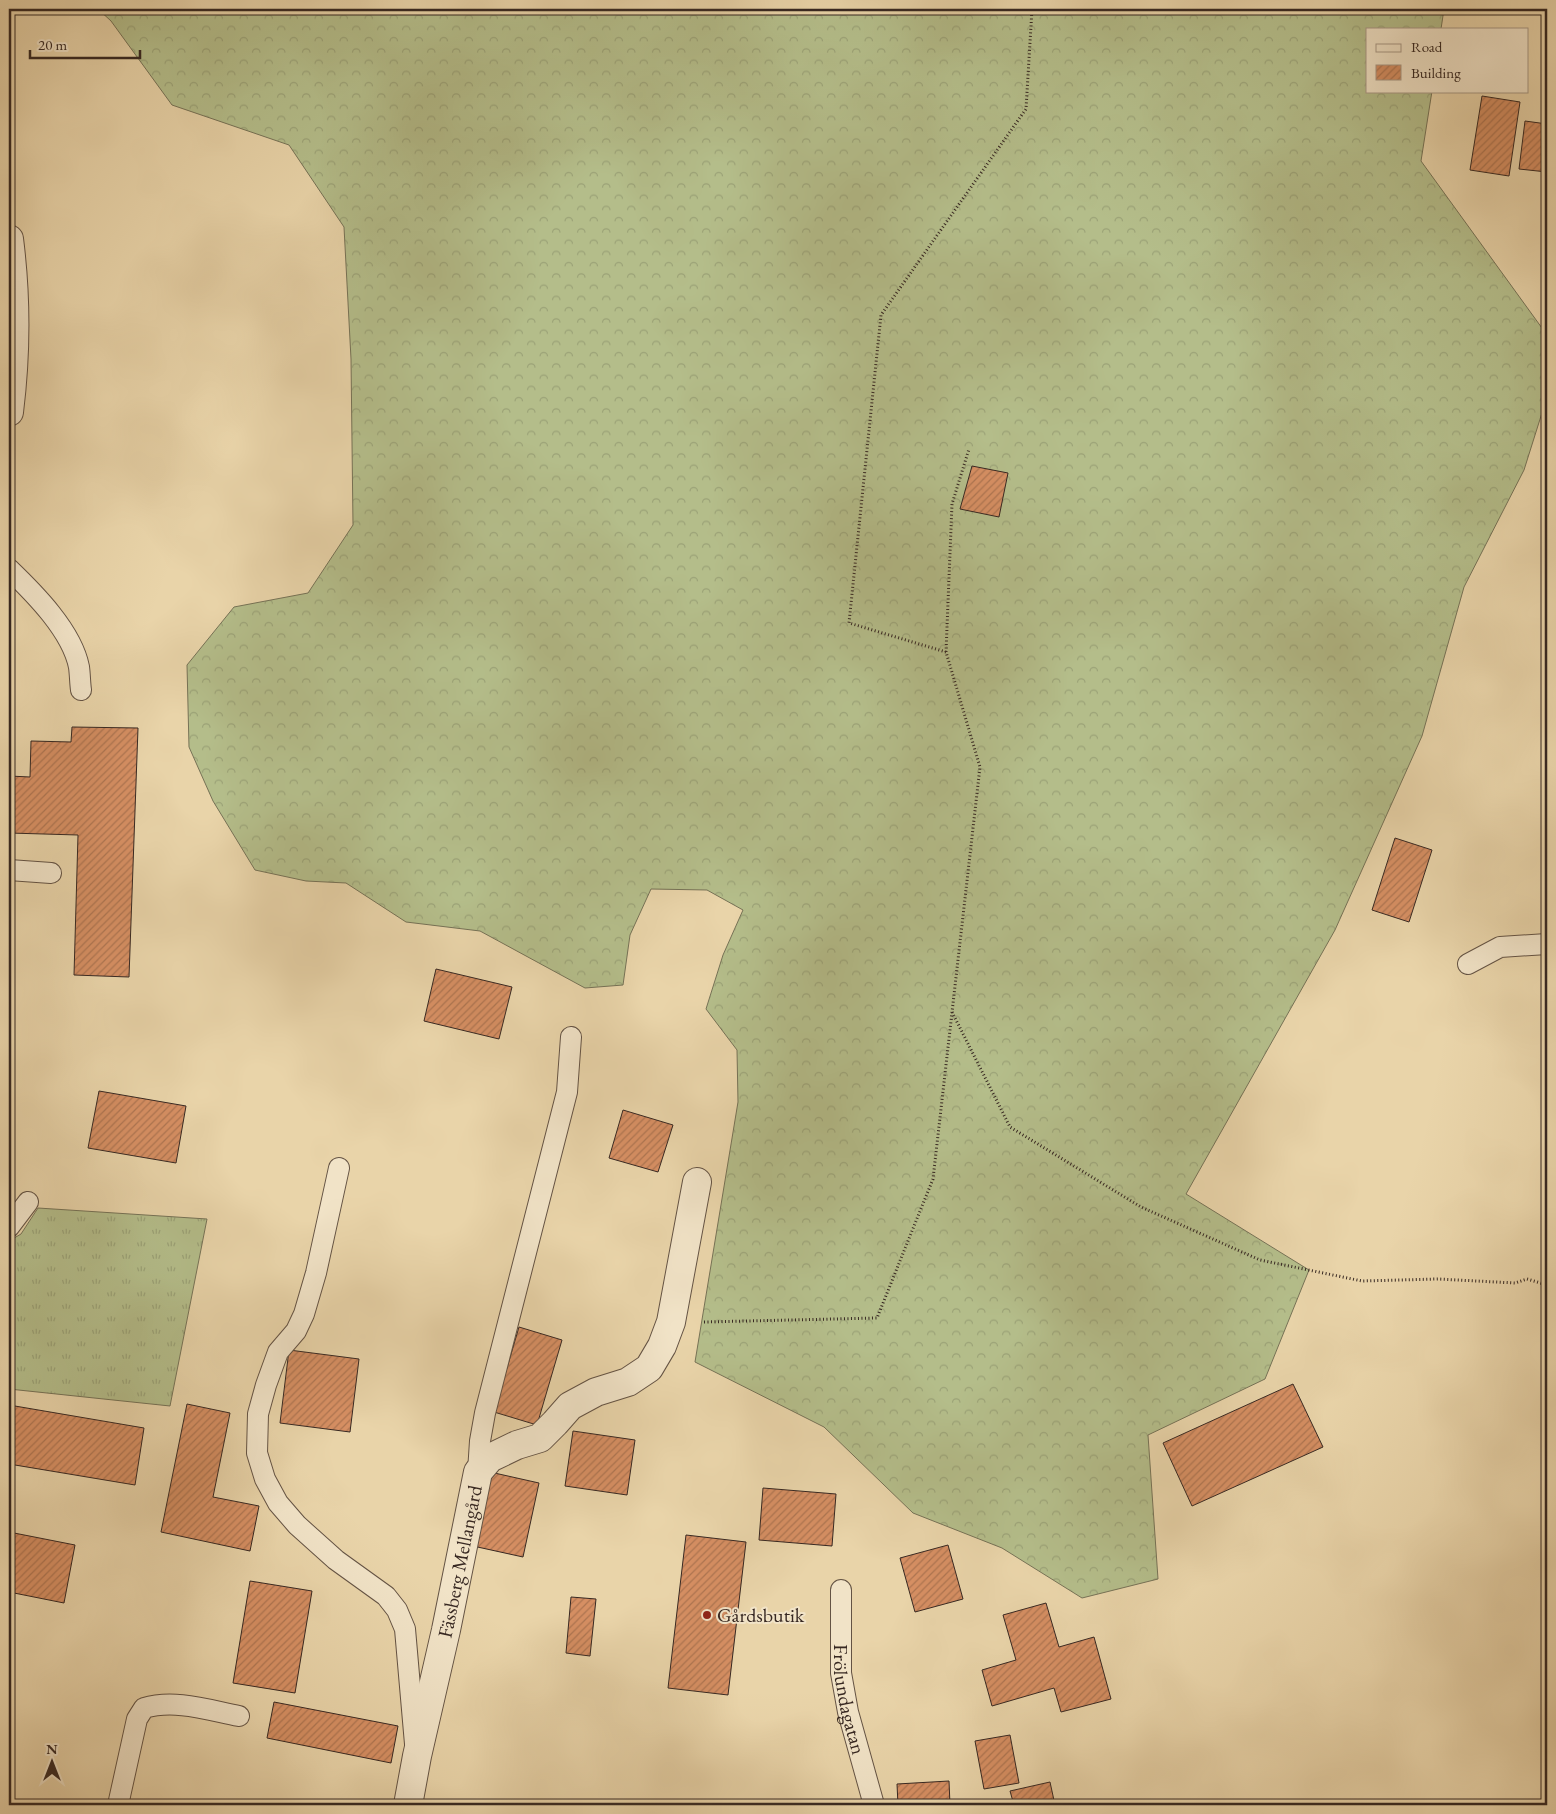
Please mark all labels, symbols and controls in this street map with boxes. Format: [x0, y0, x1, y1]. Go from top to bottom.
scale bar [30, 28, 140, 60]
legend [1366, 28, 1528, 92]
text: 20 m [38, 35, 67, 54]
text: Road [1411, 37, 1443, 56]
text: Building [1411, 63, 1461, 82]
street label: Fässberg Mellangård [432, 1482, 488, 1640]
place label: Gårdsbutik [717, 1602, 805, 1628]
marker: Gårdsbutik [701, 1609, 713, 1621]
street label: Frölundagatan [828, 1644, 872, 1758]
north arrow [28, 1736, 78, 1786]
text: N [46, 1740, 58, 1758]

